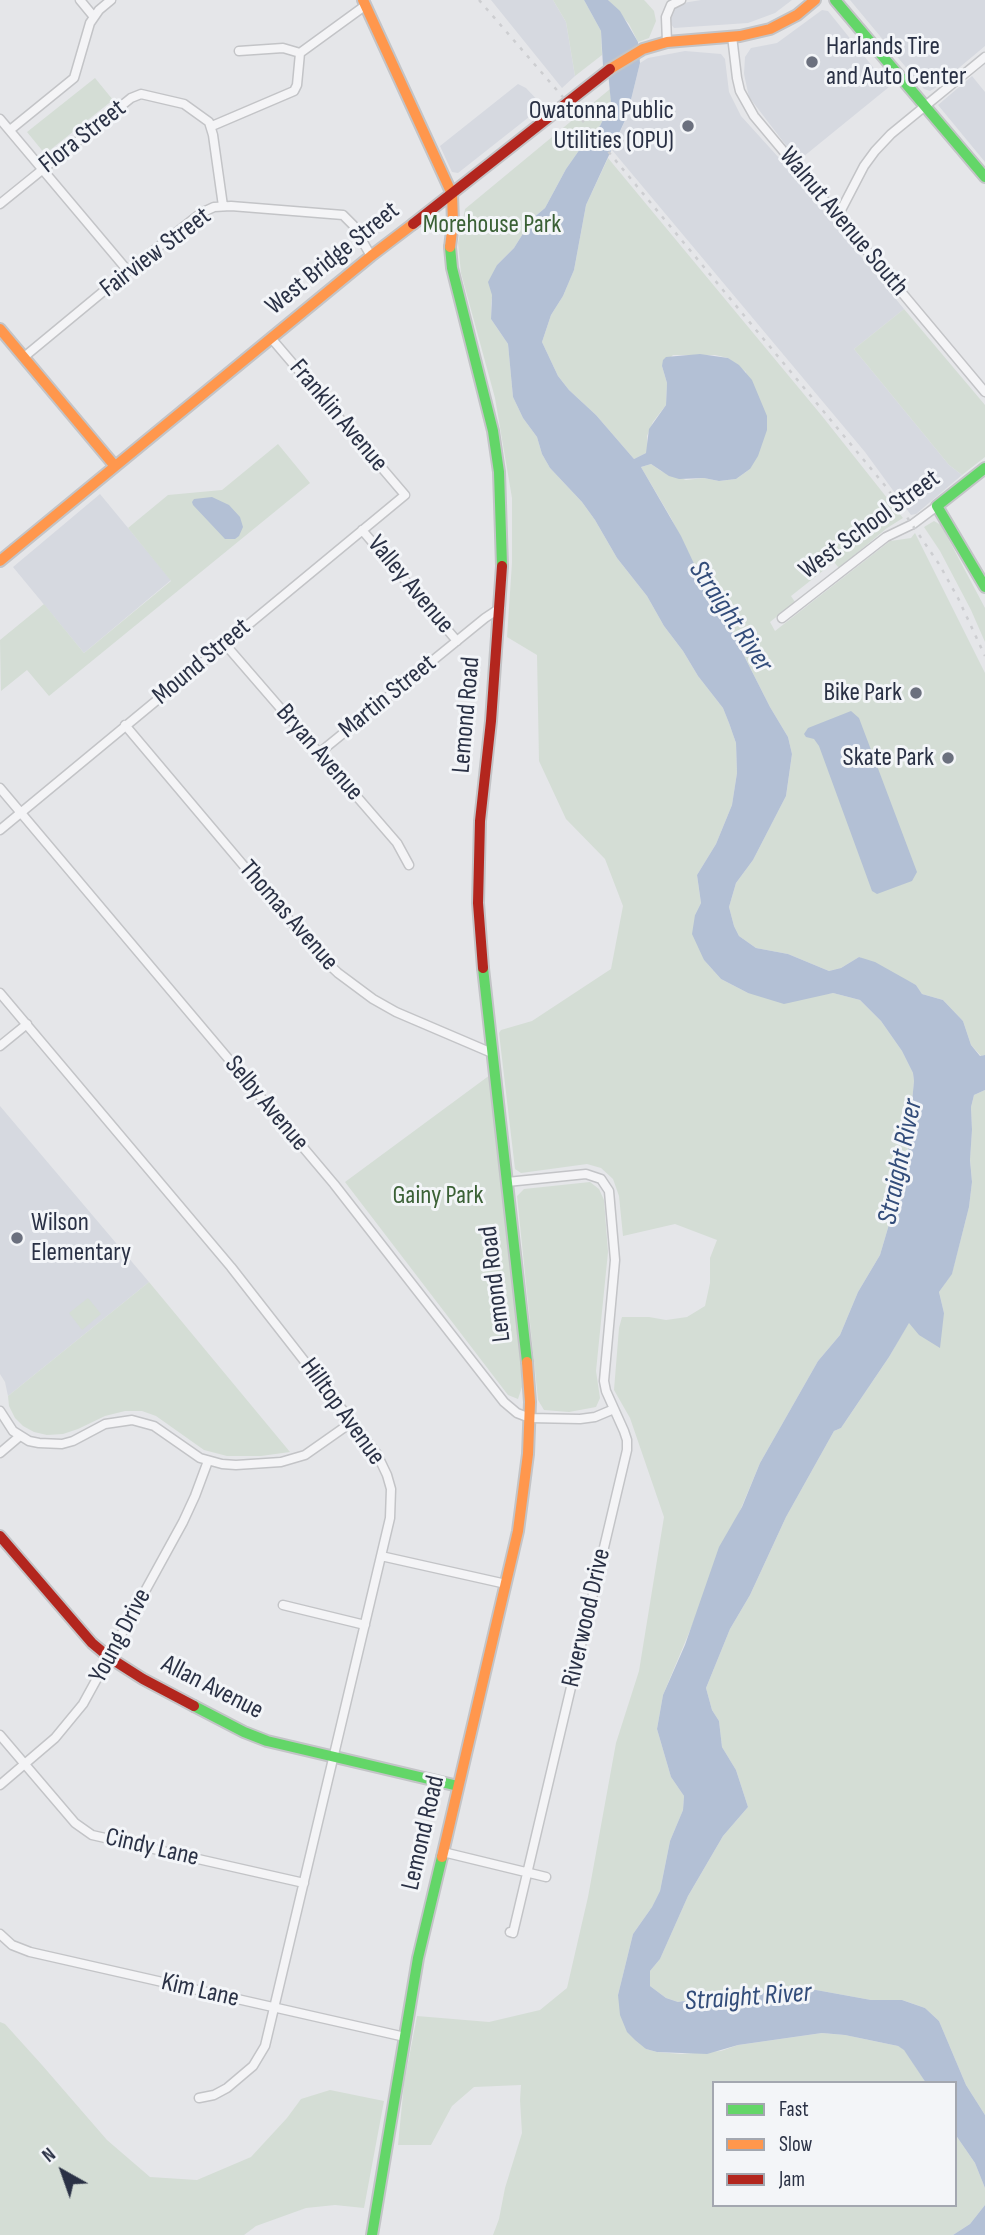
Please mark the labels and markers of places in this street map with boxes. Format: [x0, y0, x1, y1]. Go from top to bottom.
place label: Harlands Tire and Auto Center [826, 31, 967, 92]
marker: Harlands Tire and Auto Center [804, 54, 820, 70]
place label: Owatonna Public Utilities (OPU) [529, 95, 674, 156]
marker: Owatonna Public Utilities (OPU) [680, 118, 696, 134]
place label: Bike Park [823, 677, 902, 709]
marker: Bike Park [908, 685, 924, 701]
place label: Skate Park [843, 742, 934, 774]
marker: Skate Park [940, 750, 956, 766]
place label: Wilson Elementary [31, 1207, 131, 1268]
marker: Wilson Elementary [9, 1230, 25, 1246]

